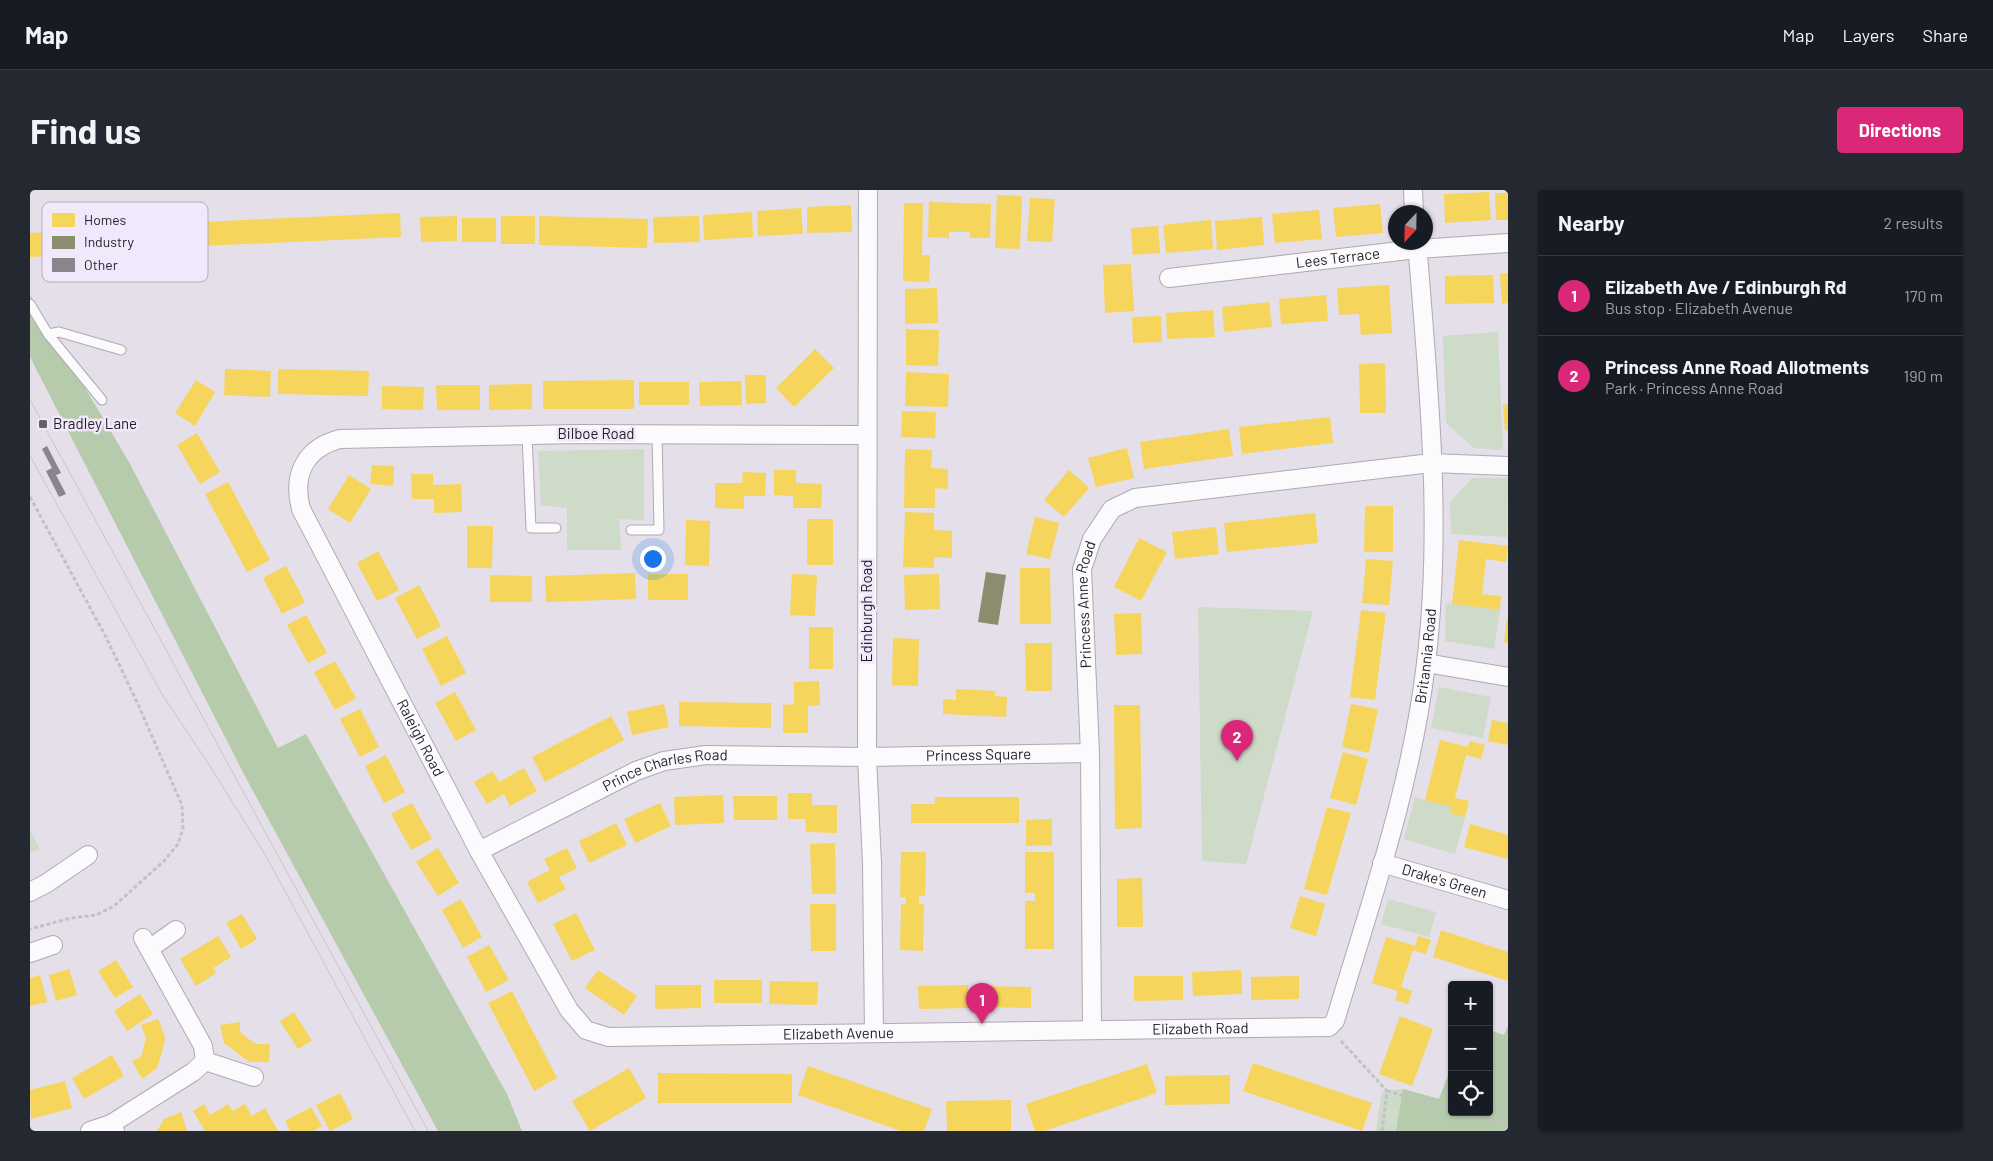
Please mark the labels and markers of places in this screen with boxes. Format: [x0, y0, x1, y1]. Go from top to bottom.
place label: Bradley Lane [53, 414, 137, 432]
marker: Bradley Lane [37, 418, 49, 430]
pin: 2 [1221, 720, 1253, 761]
pin: 1 [966, 983, 998, 1024]

